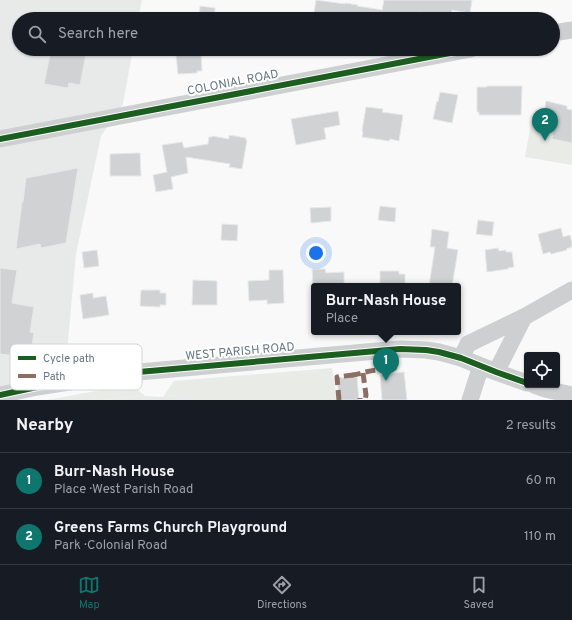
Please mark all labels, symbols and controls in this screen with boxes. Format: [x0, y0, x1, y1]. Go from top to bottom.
search box [12, 12, 560, 56]
icon: search [26, 23, 48, 45]
text: Search here [58, 25, 138, 44]
street label: COLONIAL ROAD [186, 66, 280, 100]
pin: 2 [532, 108, 558, 141]
your location [306, 243, 326, 263]
popup [311, 283, 461, 335]
text: Burr-Nash House [326, 292, 446, 311]
text: Place [326, 311, 358, 327]
street label: WEST PARISH ROAD [185, 339, 295, 365]
legend [10, 344, 142, 390]
pin: 1 [373, 348, 399, 381]
text: Cycle path [43, 352, 95, 366]
map controls [524, 352, 560, 388]
button: locate [524, 352, 560, 388]
text: Path [43, 370, 65, 384]
text: Nearby [16, 415, 73, 437]
text: 2 results [506, 418, 556, 434]
text: Burr-Nash House [54, 463, 175, 482]
text: 1 [26, 473, 32, 489]
text: 60 m [526, 473, 556, 489]
text: Place · West Parish Road [54, 482, 193, 498]
text: Greens Farms Church Playground [54, 519, 287, 538]
text: 2 [25, 529, 33, 545]
text: 110 m [524, 529, 556, 545]
text: Park · Colonial Road [54, 538, 167, 554]
tab: Map [78, 574, 100, 612]
tab: Directions [257, 574, 307, 612]
tab: Saved [463, 574, 494, 612]

